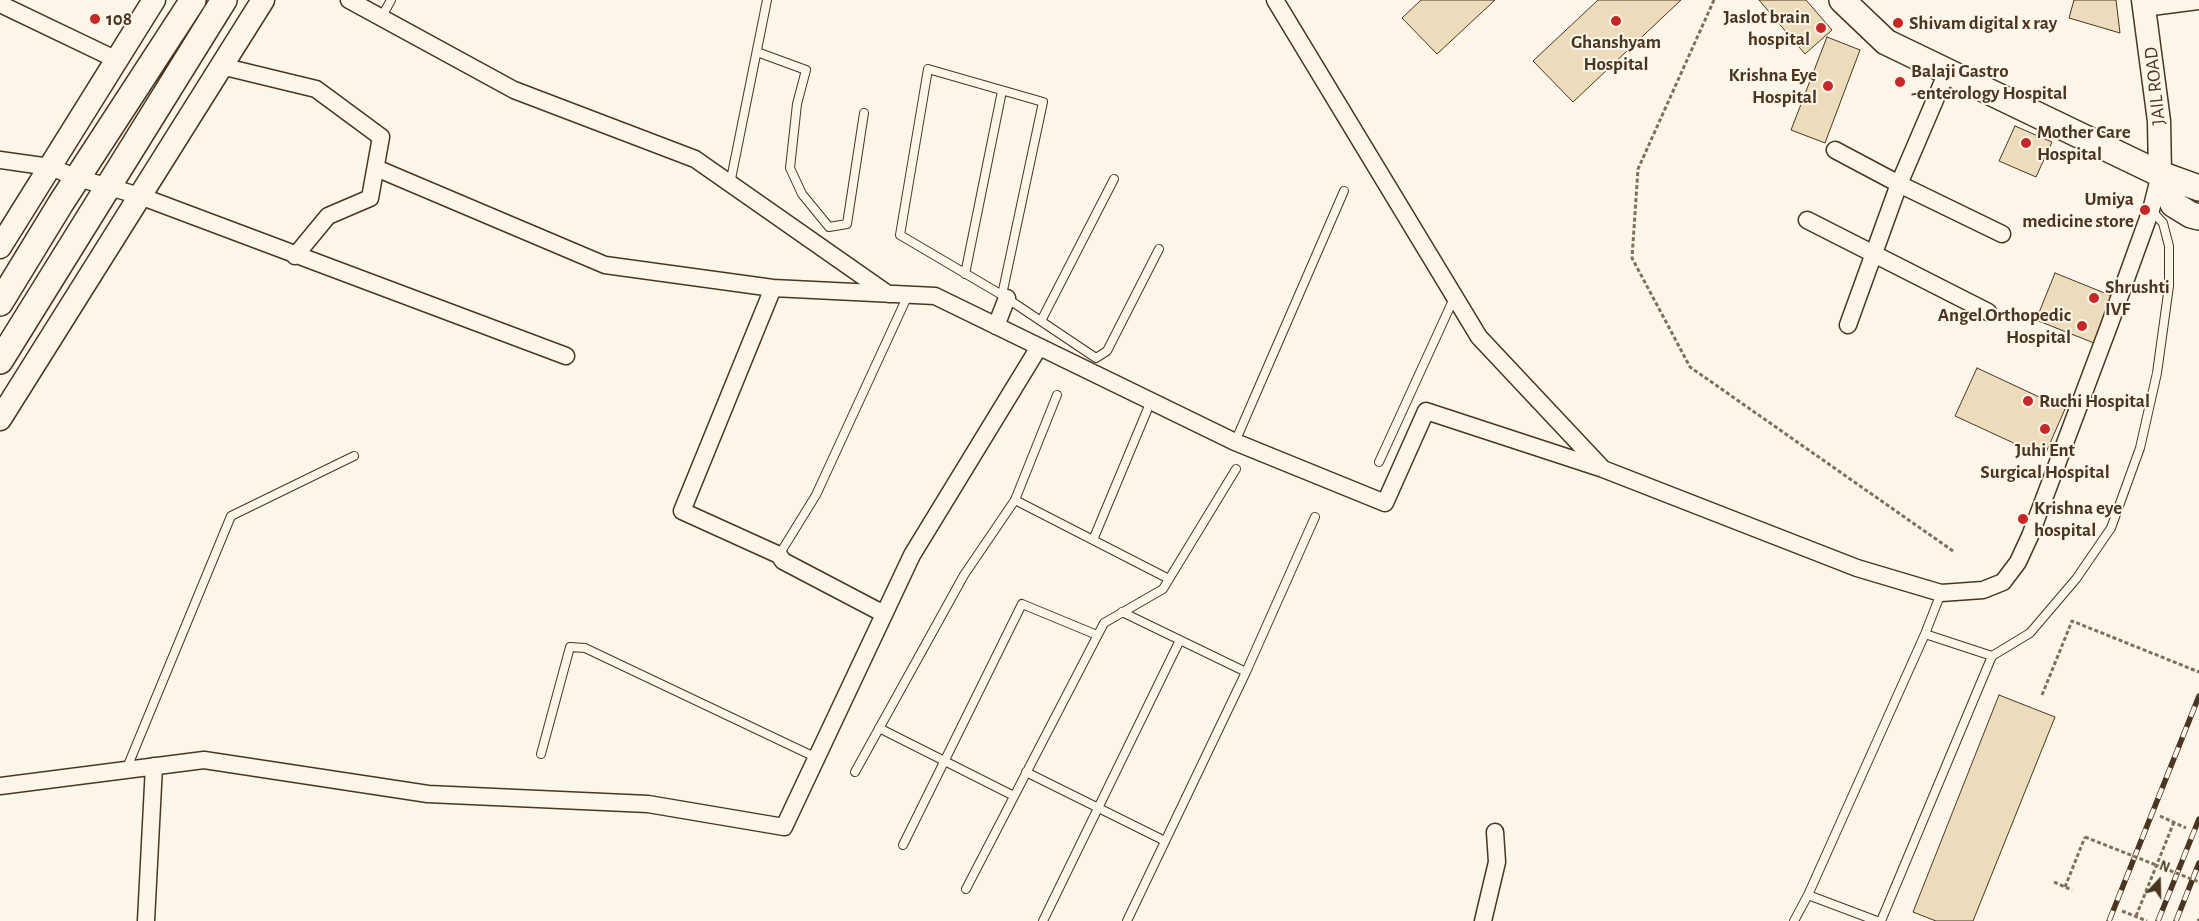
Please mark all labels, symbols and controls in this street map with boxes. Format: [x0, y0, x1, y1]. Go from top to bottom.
place label: Jaslot brain hospital [1723, 6, 1810, 50]
place label: 108 [106, 8, 132, 30]
marker: 108 [88, 12, 102, 26]
place label: Shivam digital x ray [1909, 12, 2057, 34]
marker: Ghanshyam Hospital [1609, 14, 1623, 28]
marker: Shivam digital x ray [1891, 16, 1905, 30]
marker: Jaslot brain hospital [1814, 21, 1828, 35]
place label: Ghanshyam Hospital [1571, 31, 1661, 75]
street label: JAIL ROAD [2140, 46, 2170, 126]
place label: Balaji Gastro -enterology Hospital [1911, 60, 2067, 104]
place label: Krishna Eye Hospital [1729, 64, 1817, 108]
marker: Balaji Gastro -enterology Hospital [1893, 75, 1907, 89]
marker: Krishna Eye Hospital [1821, 79, 1835, 93]
place label: Mother Care Hospital [2037, 121, 2131, 165]
marker: Mother Care Hospital [2019, 136, 2033, 150]
place label: Umiya medicine store [2022, 188, 2134, 232]
marker: Umiya medicine store [2138, 203, 2152, 217]
place label: Shrushti IVF [2105, 276, 2170, 320]
marker: Shrushti IVF [2087, 291, 2101, 305]
place label: Angel Orthopedic Hospital [1938, 304, 2071, 348]
marker: Angel Orthopedic Hospital [2075, 319, 2089, 333]
place label: Ruchi Hospital [2039, 390, 2150, 412]
marker: Ruchi Hospital [2021, 394, 2035, 408]
marker: Juhi Ent Surgical Hospital [2038, 422, 2052, 436]
place label: Juhi Ent Surgical Hospital [1980, 439, 2110, 483]
place label: Krishna eye hospital [2034, 497, 2122, 541]
marker: Krishna eye hospital [2016, 512, 2030, 526]
north arrow [2134, 856, 2184, 906]
text: N [2157, 859, 2171, 875]

